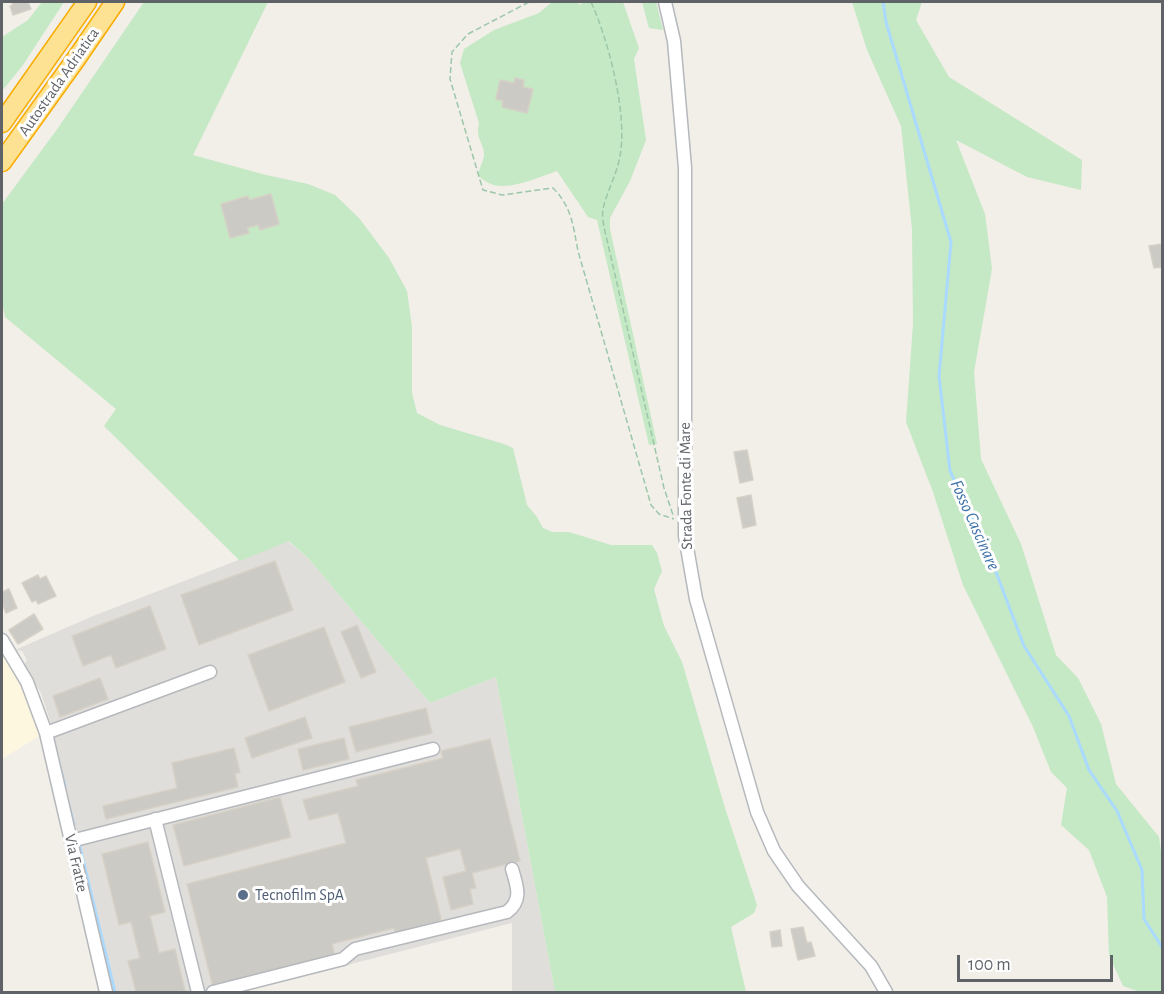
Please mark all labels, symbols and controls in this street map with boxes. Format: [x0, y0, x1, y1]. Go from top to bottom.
street label: Autostrada Adriatica [15, 24, 103, 140]
street label: Strada Fonte di Mare [675, 422, 697, 550]
water label: Fosso Cascinare [945, 476, 1005, 574]
street label: Via Fratte [60, 832, 92, 894]
place label: Tecnofilm SpA [255, 885, 344, 905]
marker: Tecnofilm SpA [236, 888, 250, 902]
scale bar [960, 943, 1116, 981]
text: 100 m [968, 956, 1011, 974]

